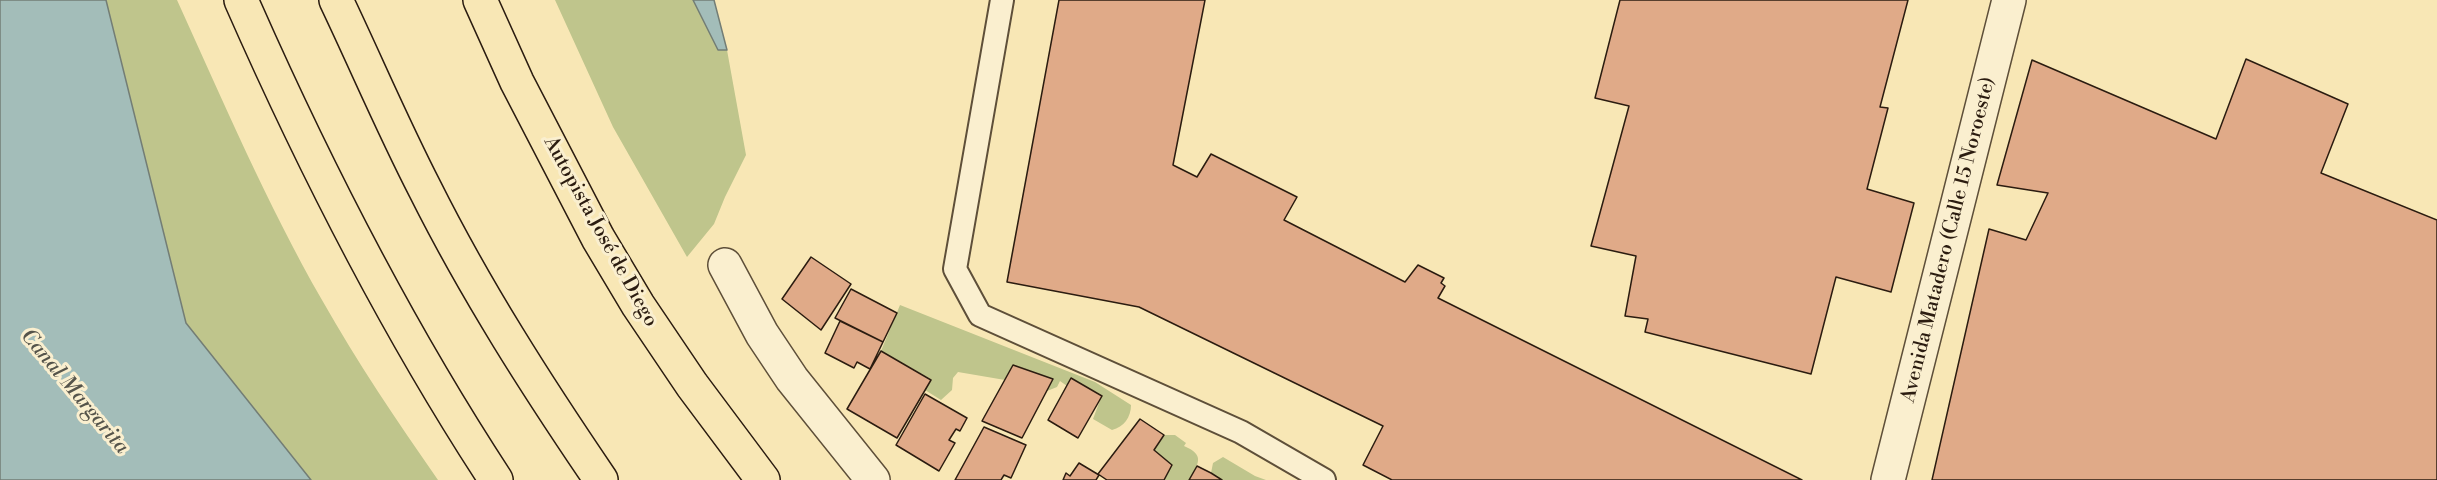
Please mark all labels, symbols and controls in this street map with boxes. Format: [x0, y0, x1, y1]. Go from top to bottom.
street label: Avenida Matadero (Calle 15 Noroeste) [1897, 75, 2001, 405]
street label: Autopista José de Diego [538, 133, 662, 331]
water label: Canal Margarita [14, 324, 134, 460]

